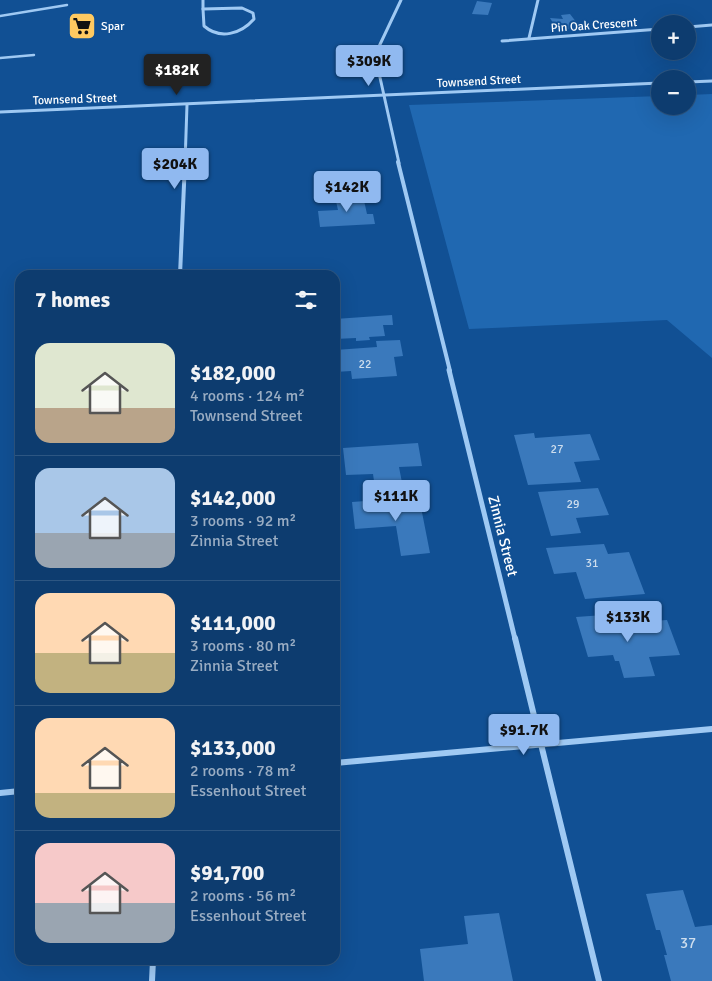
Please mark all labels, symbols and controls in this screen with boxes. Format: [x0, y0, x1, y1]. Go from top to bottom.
supermarket icon: Spar [67, 11, 97, 41]
street label: Pin Oak Crescent [550, 15, 638, 36]
map controls [651, 15, 696, 115]
button: + [651, 15, 696, 60]
place label: Spar [101, 19, 125, 34]
pin: $309K [334, 44, 404, 87]
text: $309K [347, 51, 391, 71]
pin: $182K [142, 54, 212, 96]
text: $182K [155, 60, 199, 80]
button: − [651, 70, 696, 115]
street label: Townsend Street [437, 72, 522, 91]
street label: Townsend Street [33, 91, 117, 108]
pin: $204K [140, 148, 210, 190]
text: $204K [153, 154, 197, 174]
pin: $142K [312, 170, 382, 213]
text: $142K [325, 177, 369, 197]
icon: filters [292, 286, 320, 314]
text: 7 homes [35, 287, 110, 313]
house number: 22 [359, 357, 371, 372]
text: $182,000 [190, 360, 276, 386]
icon: home [75, 363, 135, 423]
text: 4 rooms · 124 m² [190, 386, 305, 406]
text: Townsend Street [190, 406, 302, 426]
house number: 27 [551, 442, 563, 457]
pin: $111K [361, 480, 431, 522]
text: $142,000 [190, 485, 276, 511]
text: $111K [374, 486, 418, 506]
icon: home [75, 488, 135, 548]
street label: Zinnia Street [484, 494, 522, 578]
house number: 29 [567, 497, 579, 512]
text: 3 rooms · 92 m² [190, 511, 296, 531]
text: Zinnia Street [190, 531, 278, 551]
house number: 31 [586, 556, 598, 571]
pin: $133K [593, 600, 663, 643]
text: $133K [606, 607, 650, 627]
text: $111,000 [190, 610, 276, 636]
icon: home [75, 613, 135, 673]
text: 3 rooms · 80 m² [190, 636, 296, 656]
text: Zinnia Street [190, 656, 278, 676]
pin: $91.7K [483, 714, 565, 756]
text: $91.7K [499, 720, 549, 740]
text: $133,000 [190, 735, 276, 761]
icon: home [75, 738, 135, 798]
text: 2 rooms · 78 m² [190, 761, 296, 781]
text: Essenhout Street [190, 781, 306, 801]
text: $91,700 [190, 860, 264, 886]
icon: home [75, 863, 135, 923]
text: 2 rooms · 56 m² [190, 886, 296, 906]
text: Essenhout Street [190, 906, 306, 926]
house number: 37 [680, 934, 696, 952]

